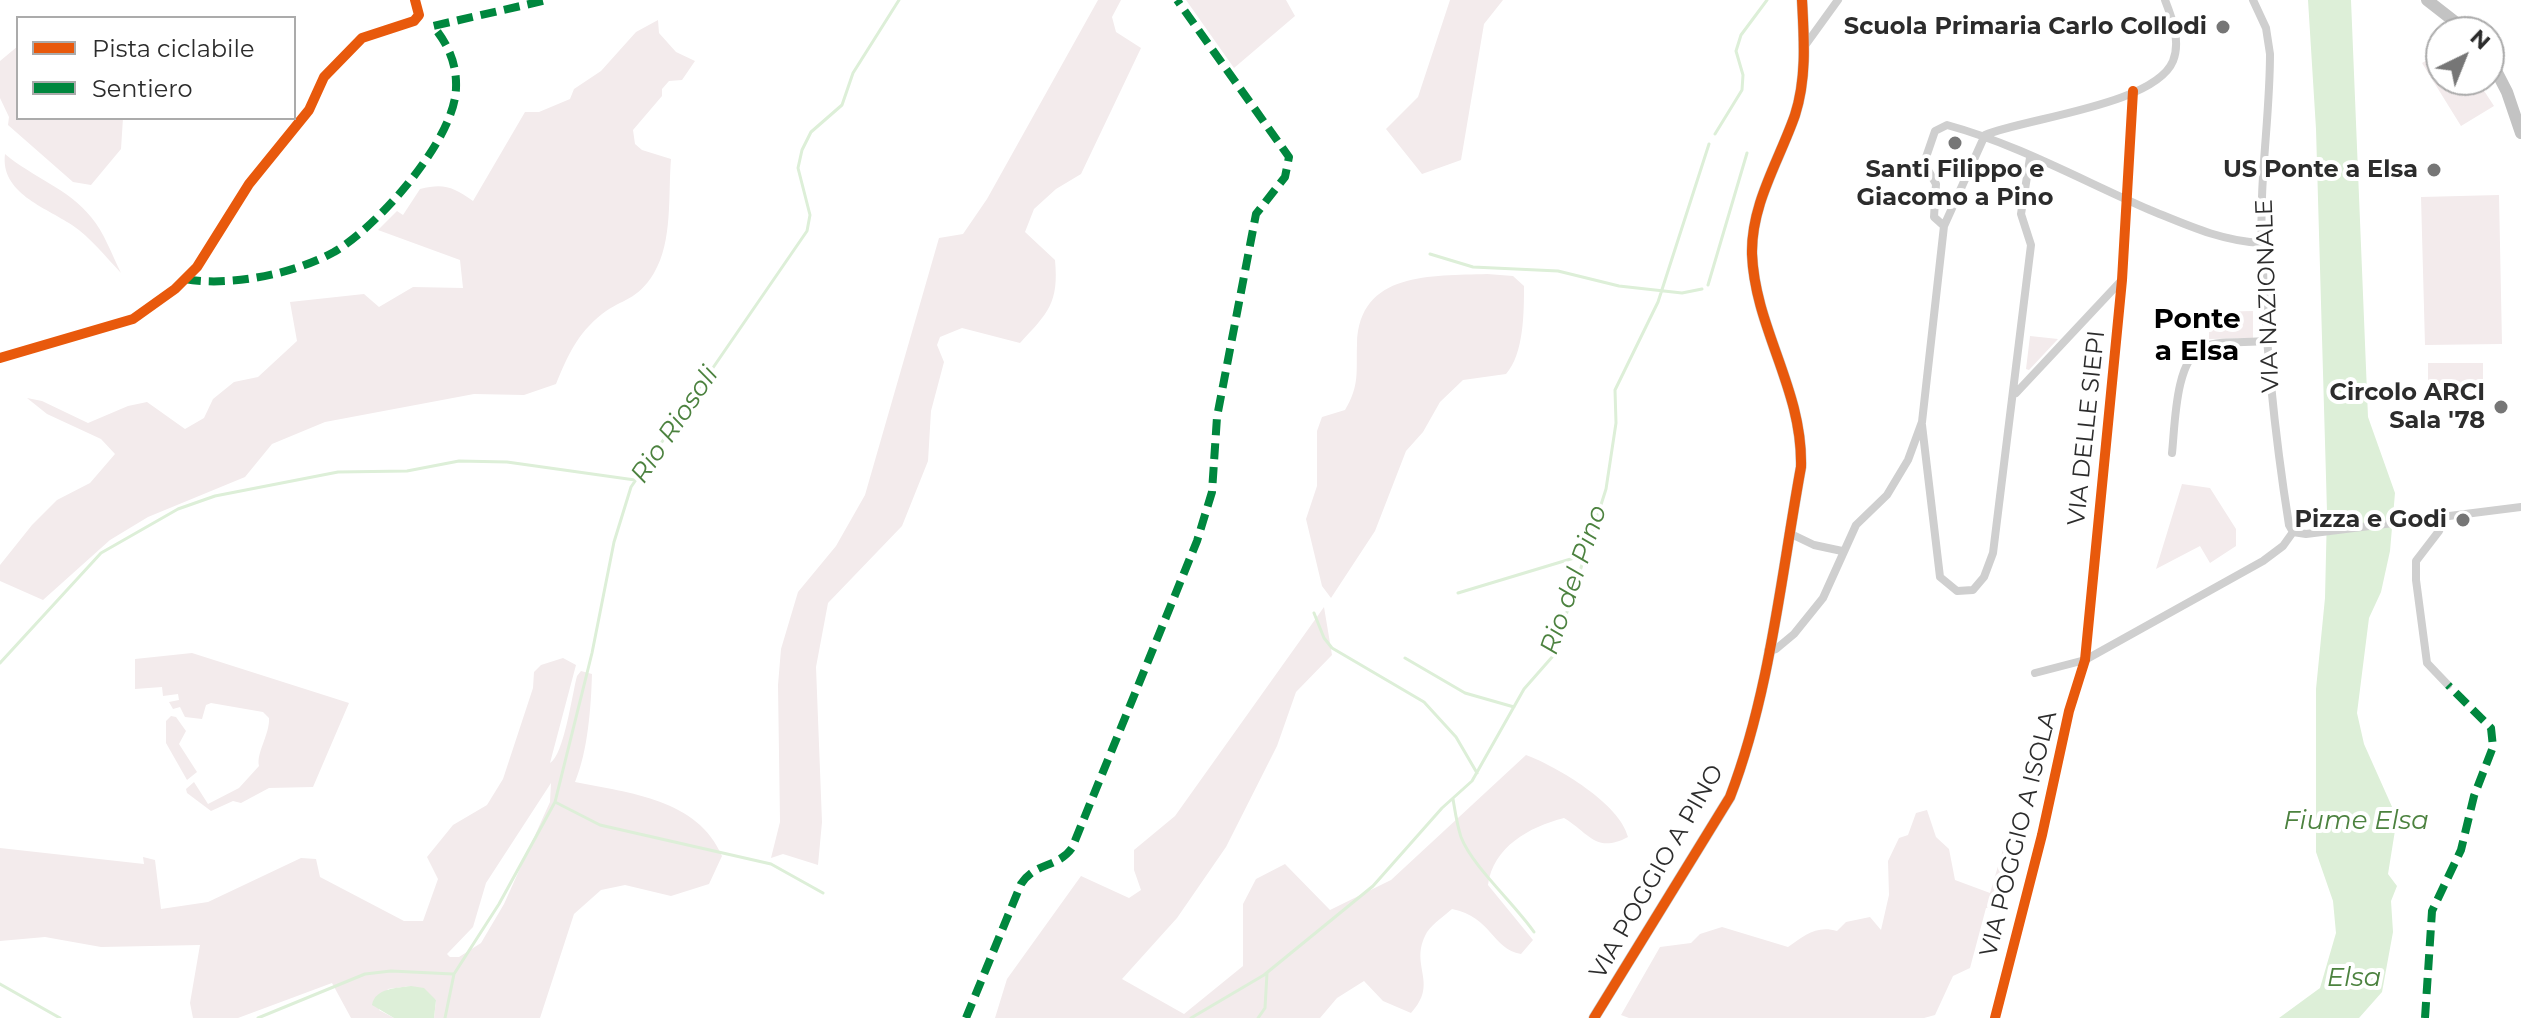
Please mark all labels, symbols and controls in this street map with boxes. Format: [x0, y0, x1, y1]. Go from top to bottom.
place label: Scuola Primaria Carlo Collodi [1844, 13, 2207, 41]
legend [16, 16, 296, 120]
north arrow [2425, 16, 2505, 96]
marker: Scuola Primaria Carlo Collodi [2214, 18, 2232, 36]
text: N [2465, 24, 2496, 55]
text: Pista ciclabile [92, 34, 255, 63]
text: Sentiero [92, 74, 193, 103]
marker: Santi Filippo e Giacomo a Pino [1946, 134, 1964, 152]
place label: Santi Filippo e Giacomo a Pino [1857, 156, 2053, 212]
place label: US Ponte a Elsa [2223, 156, 2418, 184]
marker: US Ponte a Elsa [2425, 161, 2443, 179]
street label: VIA NAZIONALE [2250, 199, 2286, 393]
district label: Ponte a Elsa [2153, 303, 2241, 369]
street label: VIA DELLE SIEPI [2062, 329, 2112, 527]
water label: Rio Riosoli [625, 361, 725, 489]
place label: Circolo ARCI Sala '78 [2330, 379, 2485, 435]
marker: Circolo ARCI Sala '78 [2492, 398, 2510, 416]
water label: Rio del Pino [1534, 501, 1614, 659]
place label: Pizza e Godi [2295, 506, 2447, 534]
marker: Pizza e Godi [2454, 511, 2472, 529]
street label: VIA POGGIO A ISOLA [1975, 708, 2063, 960]
street label: VIA POGGIO A PINO [1584, 760, 1730, 984]
water label: Fiume Elsa [2283, 805, 2429, 837]
water label: Elsa [2327, 962, 2381, 994]

